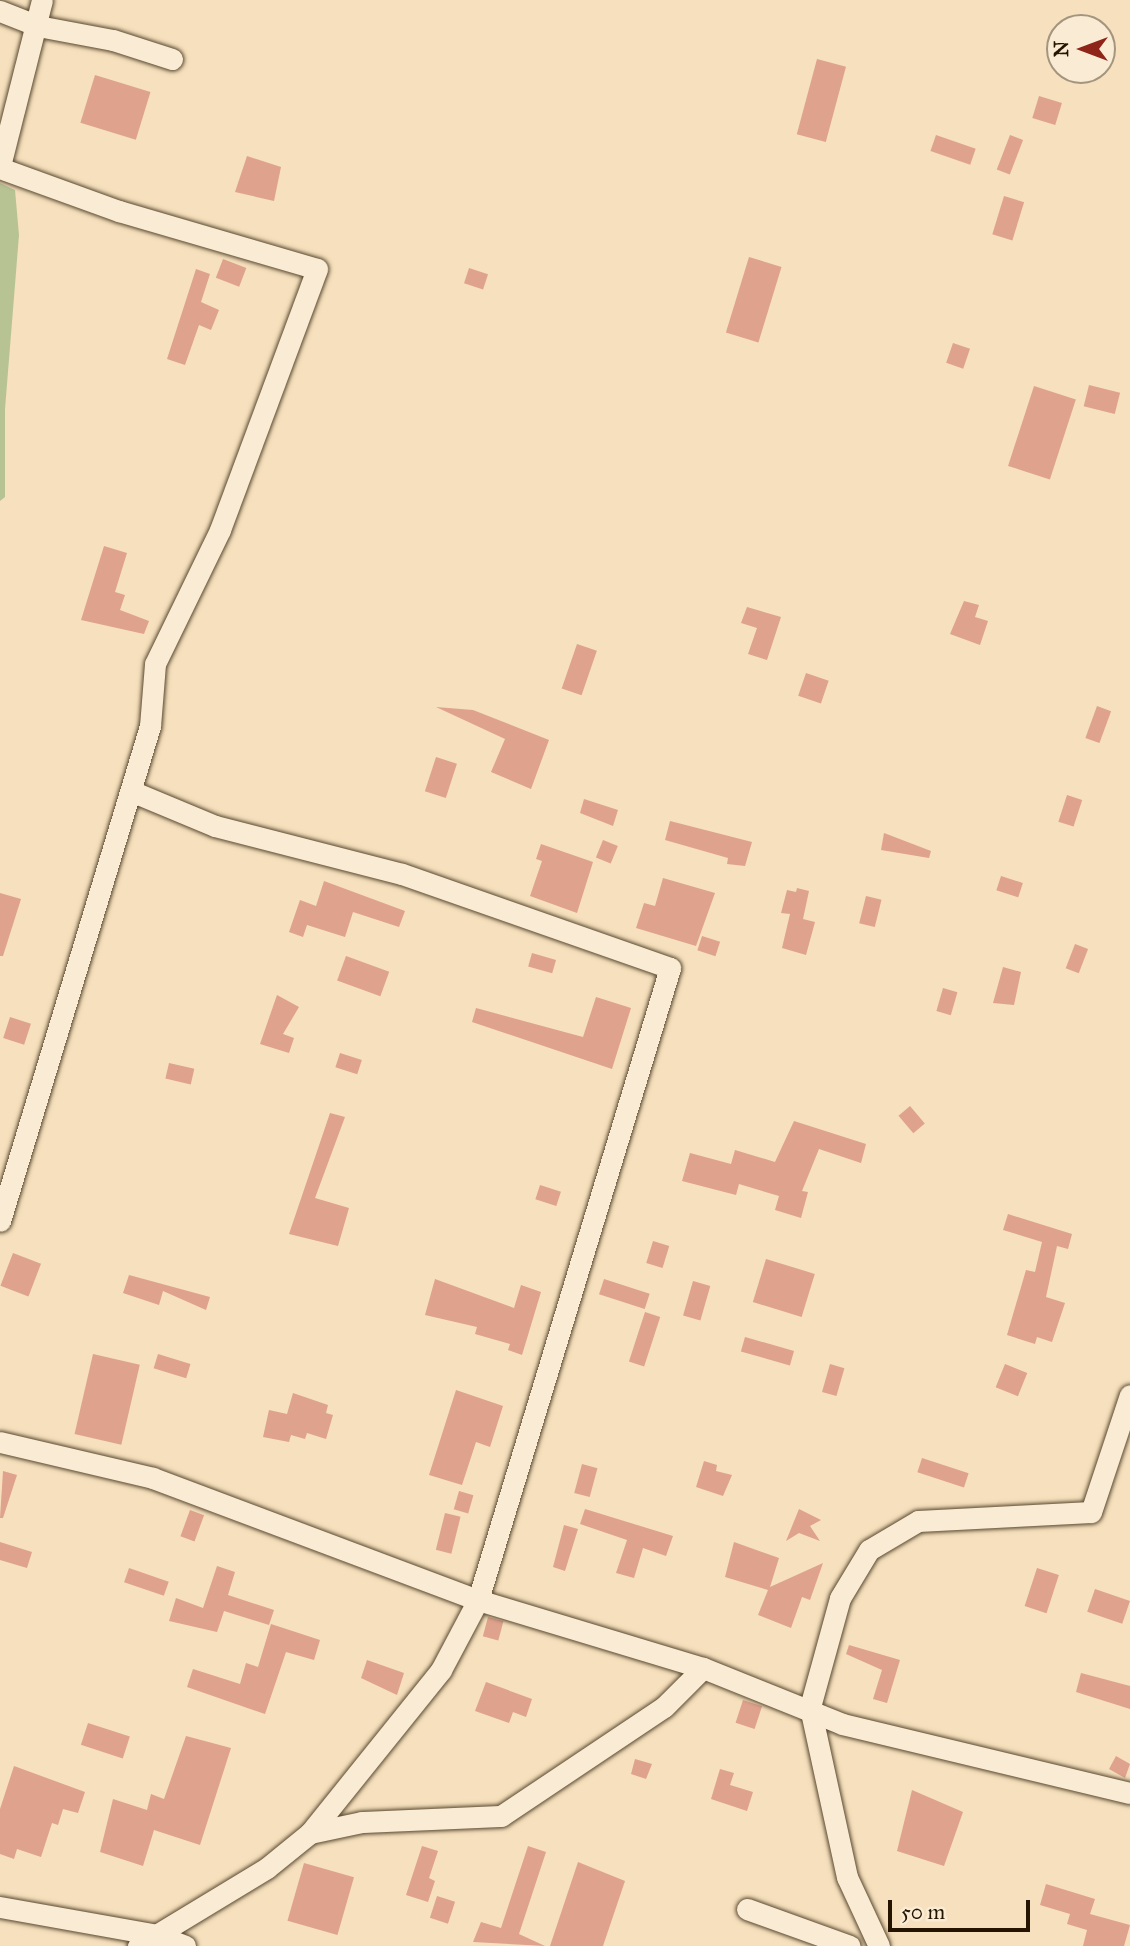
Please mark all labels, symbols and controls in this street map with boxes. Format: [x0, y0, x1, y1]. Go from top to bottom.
north arrow [1046, 14, 1116, 84]
text: N [1050, 41, 1073, 57]
scale bar [892, 1886, 1034, 1930]
text: 50 m [901, 1899, 945, 1925]

